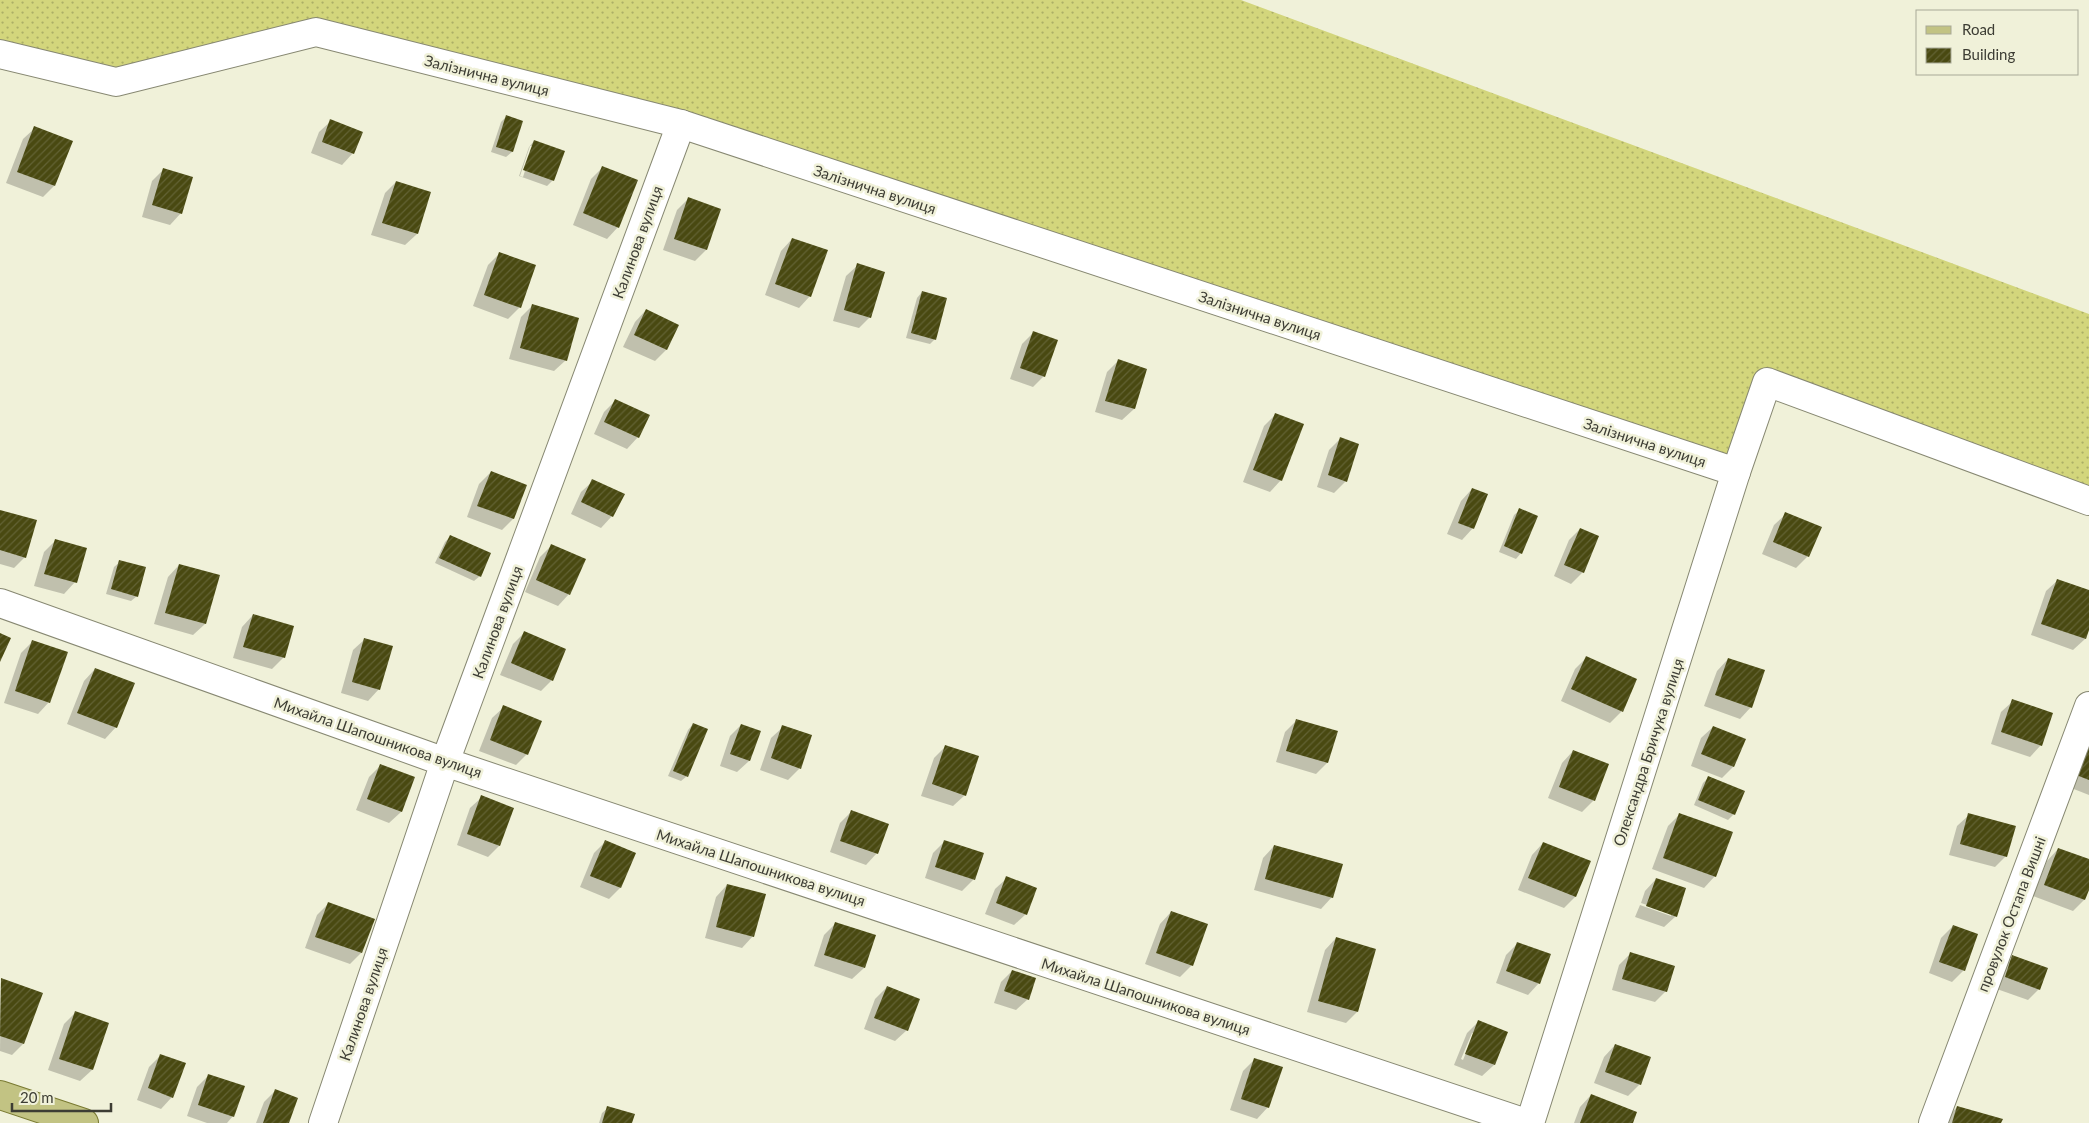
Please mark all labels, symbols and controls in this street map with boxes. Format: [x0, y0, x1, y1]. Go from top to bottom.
legend [1916, 10, 2079, 75]
text: Road [1962, 20, 1995, 38]
text: Building [1962, 45, 2015, 63]
street label: Залізнична вулиця [423, 51, 551, 99]
street label: Залізнична вулиця [811, 161, 939, 217]
street label: Калинова вулиця [608, 183, 666, 301]
street label: Залізнична вулиця [1196, 287, 1324, 343]
street label: Залізнична вулиця [1581, 414, 1709, 470]
street label: Калинова вулиця [468, 563, 526, 681]
street label: Олександра Бричука вулиця [1609, 656, 1687, 848]
street label: Михайла Шапошникова вулиця [272, 693, 484, 781]
street label: Михайла Шапошникова вулиця [654, 825, 868, 909]
street label: провулок Остапа Вишні [1973, 834, 2049, 994]
street label: Калинова вулиця [335, 945, 391, 1063]
street label: Михайла Шапошникова вулиця [1039, 954, 1253, 1038]
scale bar [12, 1080, 111, 1112]
text: 20 m [20, 1088, 54, 1106]

